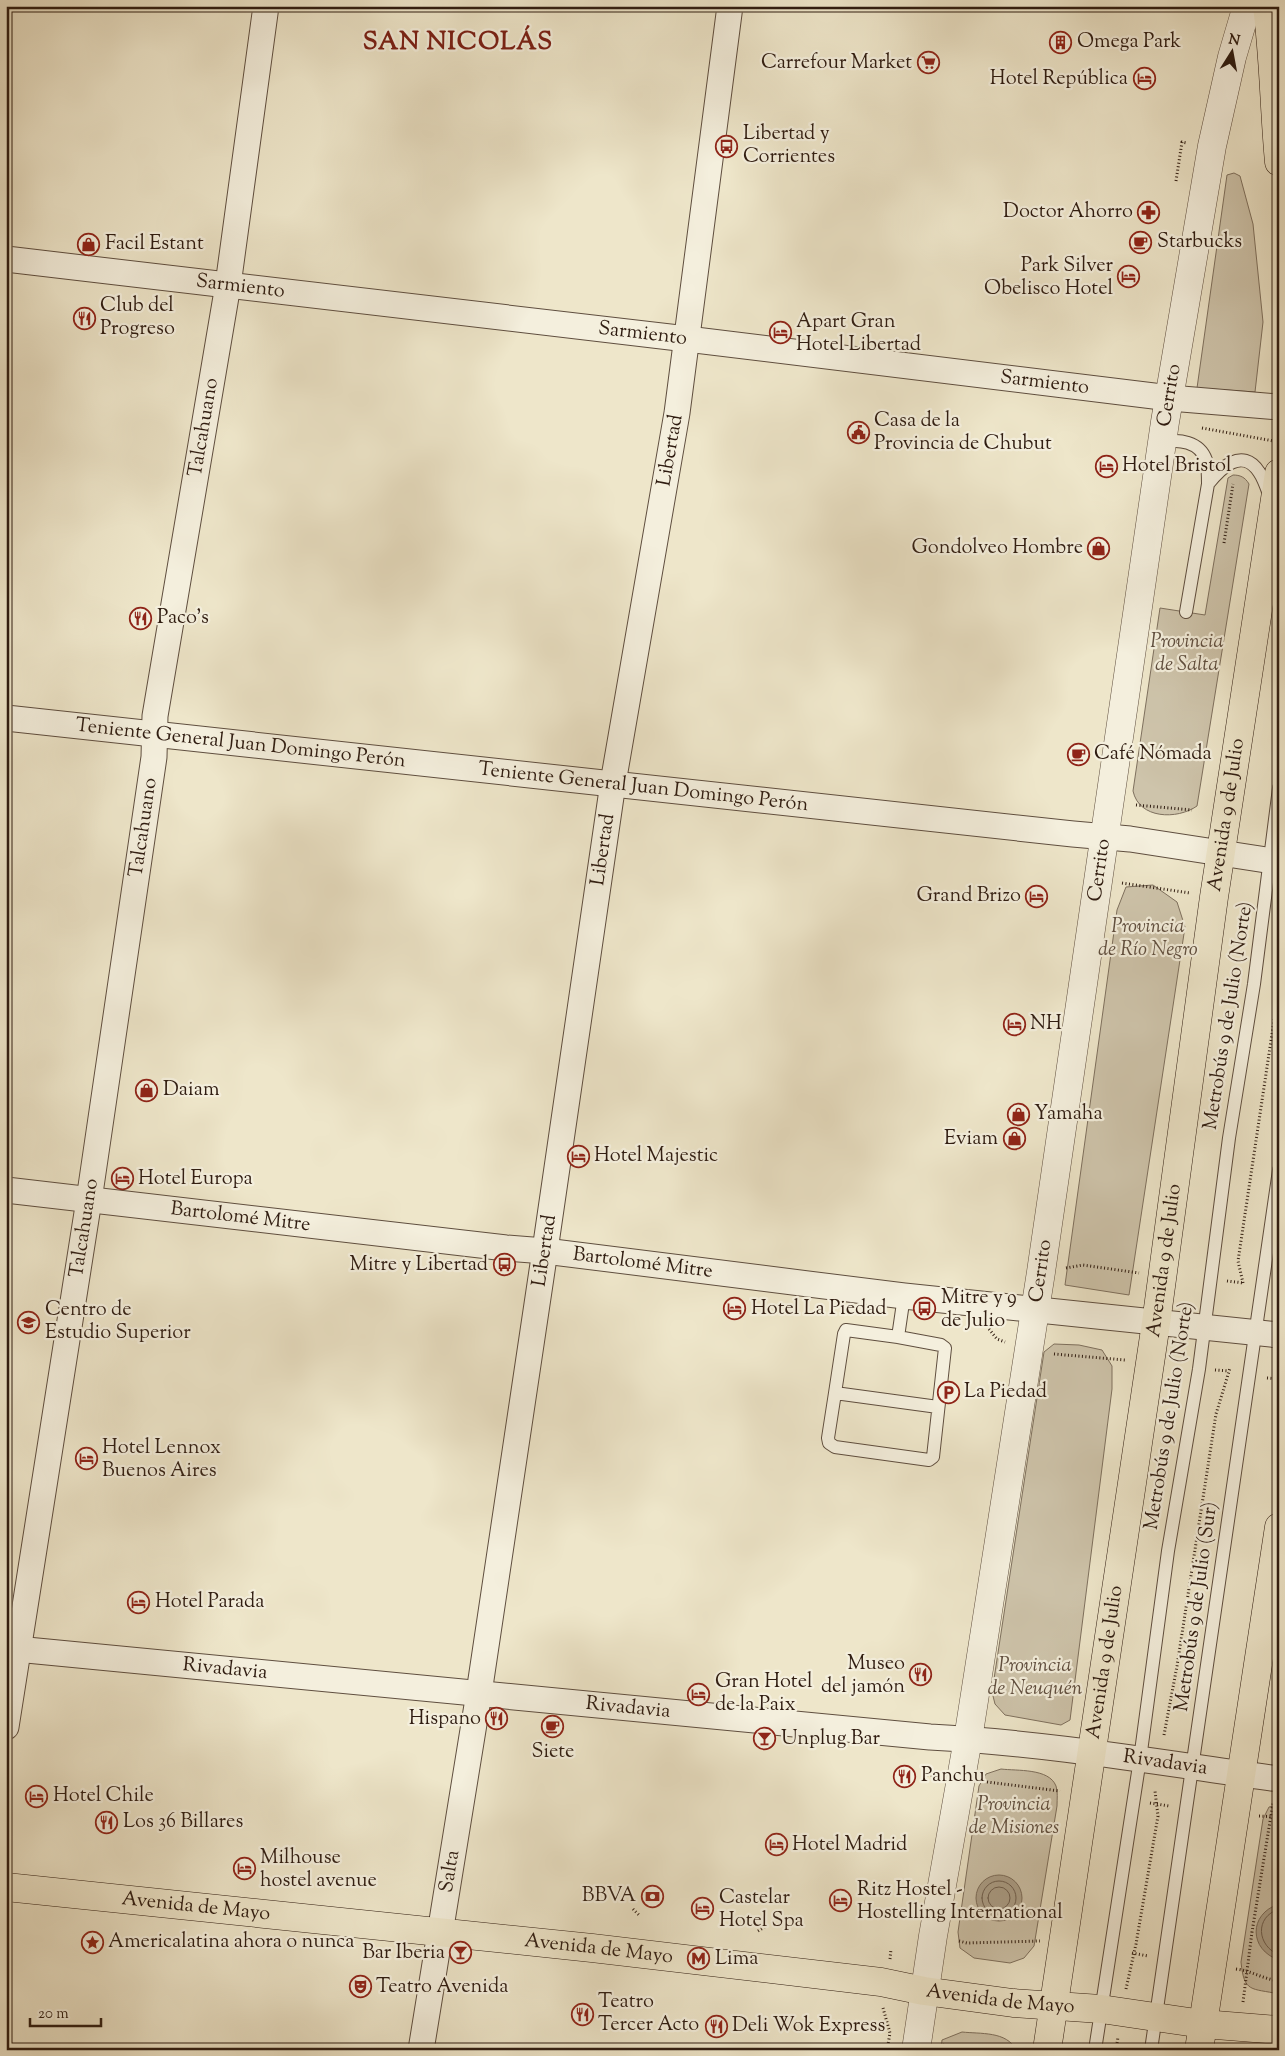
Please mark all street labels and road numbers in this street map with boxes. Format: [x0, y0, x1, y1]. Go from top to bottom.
street label: Sarmiento [194, 267, 286, 306]
street label: Sarmiento [597, 314, 689, 353]
street label: Cerrito [1150, 362, 1189, 429]
street label: Sarmiento [999, 363, 1091, 402]
street label: Talcahuano [181, 376, 227, 479]
street label: Libertad [650, 412, 691, 489]
street label: Teniente General Juan Domingo Perón [74, 711, 407, 776]
street label: Avenida 9 de Julio [1201, 736, 1253, 894]
street label: Teniente General Juan Domingo Perón [477, 755, 810, 820]
street label: Talcahuano [122, 776, 165, 879]
street label: Libertad [584, 812, 623, 888]
street label: Cerrito [1081, 837, 1119, 904]
street label: Metrobús 9 de Julio (Norte) [1197, 900, 1261, 1132]
street label: Talcahuano [62, 1177, 106, 1280]
street label: Avenida 9 de Julio [1140, 1182, 1189, 1340]
street label: Bartolomé Mitre [169, 1195, 312, 1240]
street label: Libertad [525, 1213, 565, 1289]
street label: Cerrito [1022, 1238, 1060, 1305]
street label: Bartolomé Mitre [571, 1240, 714, 1286]
street label: Metrobús 9 de Julio (Norte) [1138, 1300, 1202, 1532]
street label: Metrobús 9 de Julio (Sur) [1168, 1500, 1226, 1714]
street label: Avenida 9 de Julio [1079, 1584, 1131, 1741]
street label: Rivadavia [181, 1651, 269, 1688]
street label: Rivadavia [584, 1689, 672, 1726]
street label: Rivadavia [1121, 1742, 1209, 1783]
street label: Salta [432, 1848, 468, 1895]
street label: Avenida de Mayo [120, 1885, 272, 1929]
street label: Avenida de Mayo [523, 1927, 675, 1972]
street label: Avenida de Mayo [924, 1977, 1076, 2022]

